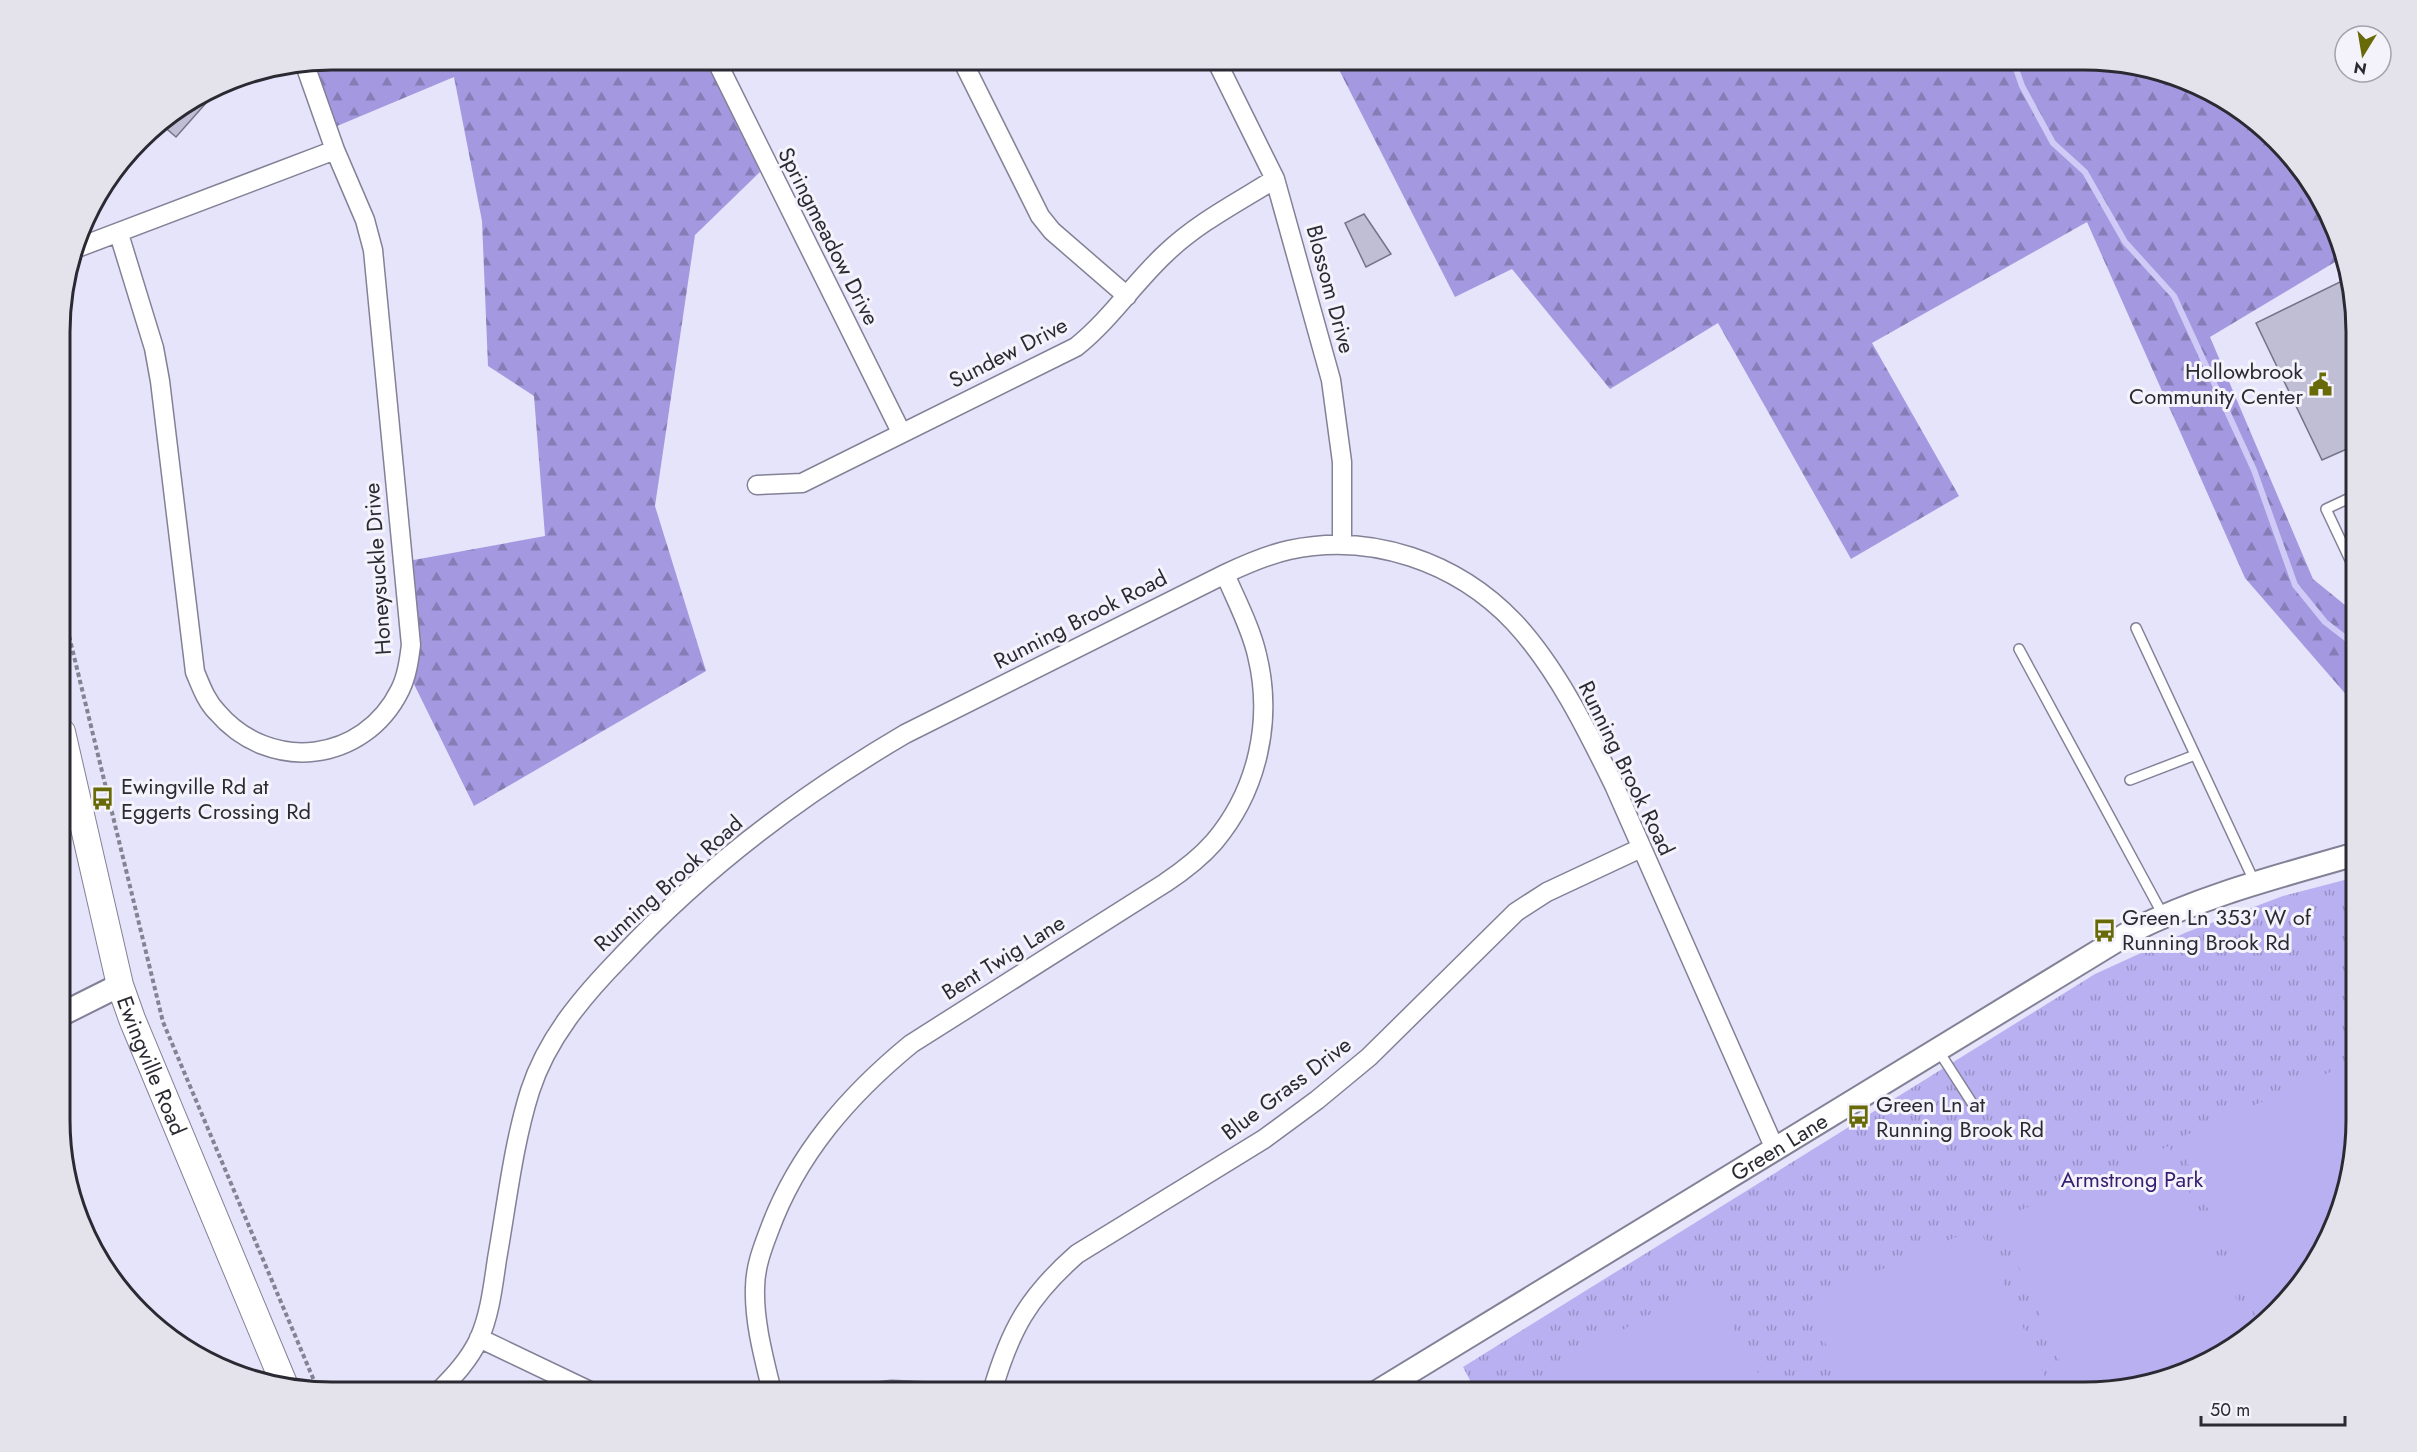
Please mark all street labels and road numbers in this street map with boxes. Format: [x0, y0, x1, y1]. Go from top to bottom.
street label: Springmeadow Drive [770, 142, 888, 330]
street label: Blossom Drive [1298, 221, 1364, 357]
street label: Sundew Drive [943, 308, 1073, 396]
street label: Honeysuckle Drive [355, 482, 399, 656]
street label: Running Brook Road [988, 561, 1172, 677]
street label: Running Brook Road [1571, 675, 1683, 861]
street label: Running Brook Road [586, 807, 750, 959]
street label: Bent Twig Lane [935, 906, 1071, 1008]
street label: Ewingville Road [109, 991, 195, 1140]
street label: Blue Grass Drive [1214, 1029, 1358, 1147]
street label: Green Lane [1724, 1105, 1834, 1188]

